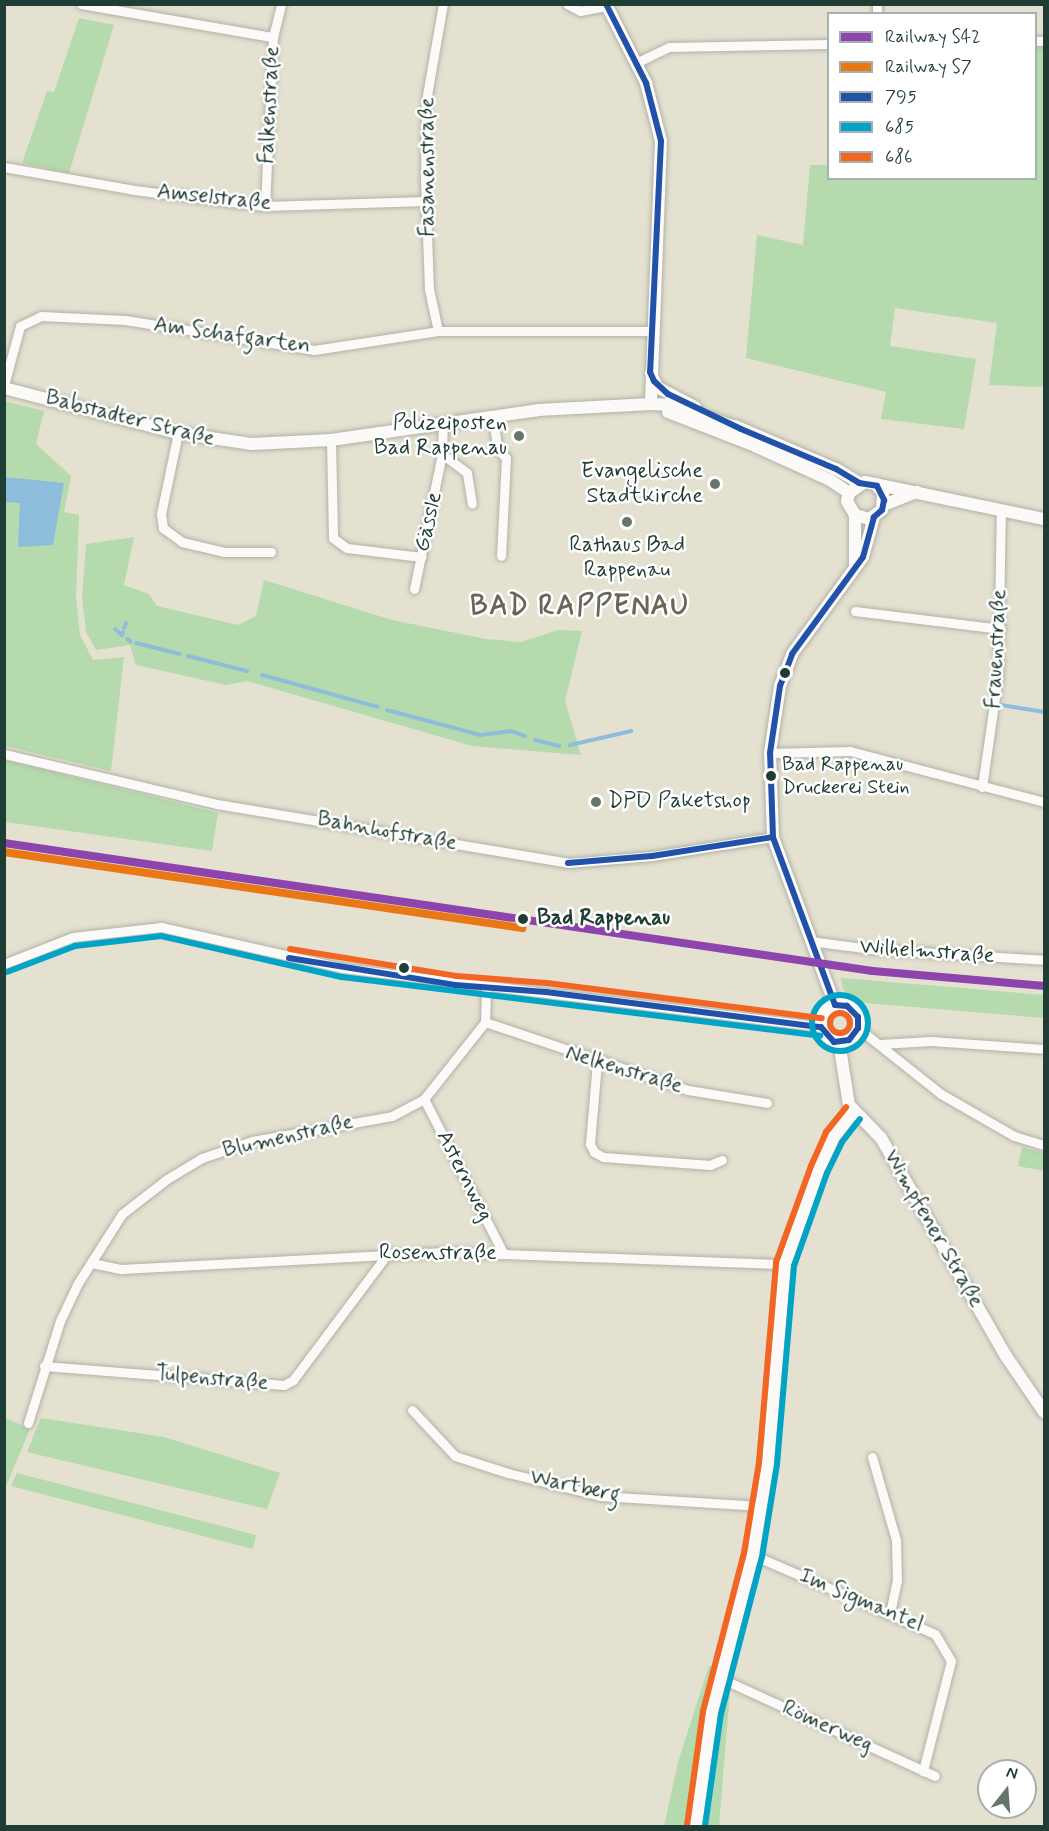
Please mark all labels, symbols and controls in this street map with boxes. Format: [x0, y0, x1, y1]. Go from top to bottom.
legend [827, 12, 1037, 180]
text: Railway S42 [885, 25, 981, 49]
street label: Falkenstraße [254, 45, 286, 165]
text: Railway S7 [885, 55, 972, 79]
text: 795 [885, 85, 917, 109]
street label: Fasanenstraße [415, 97, 441, 237]
text: 685 [885, 115, 914, 139]
text: 686 [885, 145, 913, 169]
street label: Amselstraße [156, 179, 272, 217]
street label: Am Schafgarten [151, 312, 313, 360]
street label: Babstadter Straße [43, 385, 217, 453]
place label: Polizeiposten Bad Rappenau [378, 410, 507, 462]
marker: Polizeiposten Bad Rappenau [512, 429, 526, 443]
place label: Evangelische Stadtkirche [581, 458, 703, 510]
marker: Evangelische Stadtkirche [708, 477, 722, 491]
street label: Gässle [409, 490, 449, 554]
marker: Rathaus Bad Rappenau [620, 515, 634, 529]
place label: Rathaus Bad Rappenau [570, 532, 684, 584]
street label: Frauenstraße [981, 588, 1013, 710]
district label: BAD RAPPENAU [468, 590, 692, 624]
unlabelled marker [779, 667, 791, 679]
place label: Bad Rappenau Druckerei Stein [782, 752, 910, 799]
marker: Bad Rappenau Druckerei Stein [765, 770, 777, 782]
place label: DPD Paketshop [608, 789, 751, 815]
marker: DPD Paketshop [589, 795, 603, 809]
street label: Bahnhofstraße [315, 807, 459, 857]
place label: Bad Rappenau [537, 906, 666, 932]
marker: Bad Rappenau [514, 910, 532, 928]
street label: Wilhelmstraße [859, 934, 995, 970]
unlabelled marker [398, 962, 410, 974]
street label: Nelkenstraße [562, 1040, 686, 1100]
street label: Blumenstraße [220, 1109, 356, 1165]
street label: Asternweg [430, 1126, 498, 1226]
street label: Wimpfener Straße [877, 1145, 989, 1313]
street label: Rosenstraße [379, 1241, 497, 1267]
street label: Tulpenstraße [154, 1361, 270, 1397]
street label: Wartberg [527, 1465, 623, 1509]
street label: Im Sigmantel [796, 1563, 926, 1639]
street label: Römerweg [778, 1695, 876, 1759]
north arrow [977, 1759, 1037, 1819]
text: N [1004, 1762, 1020, 1785]

